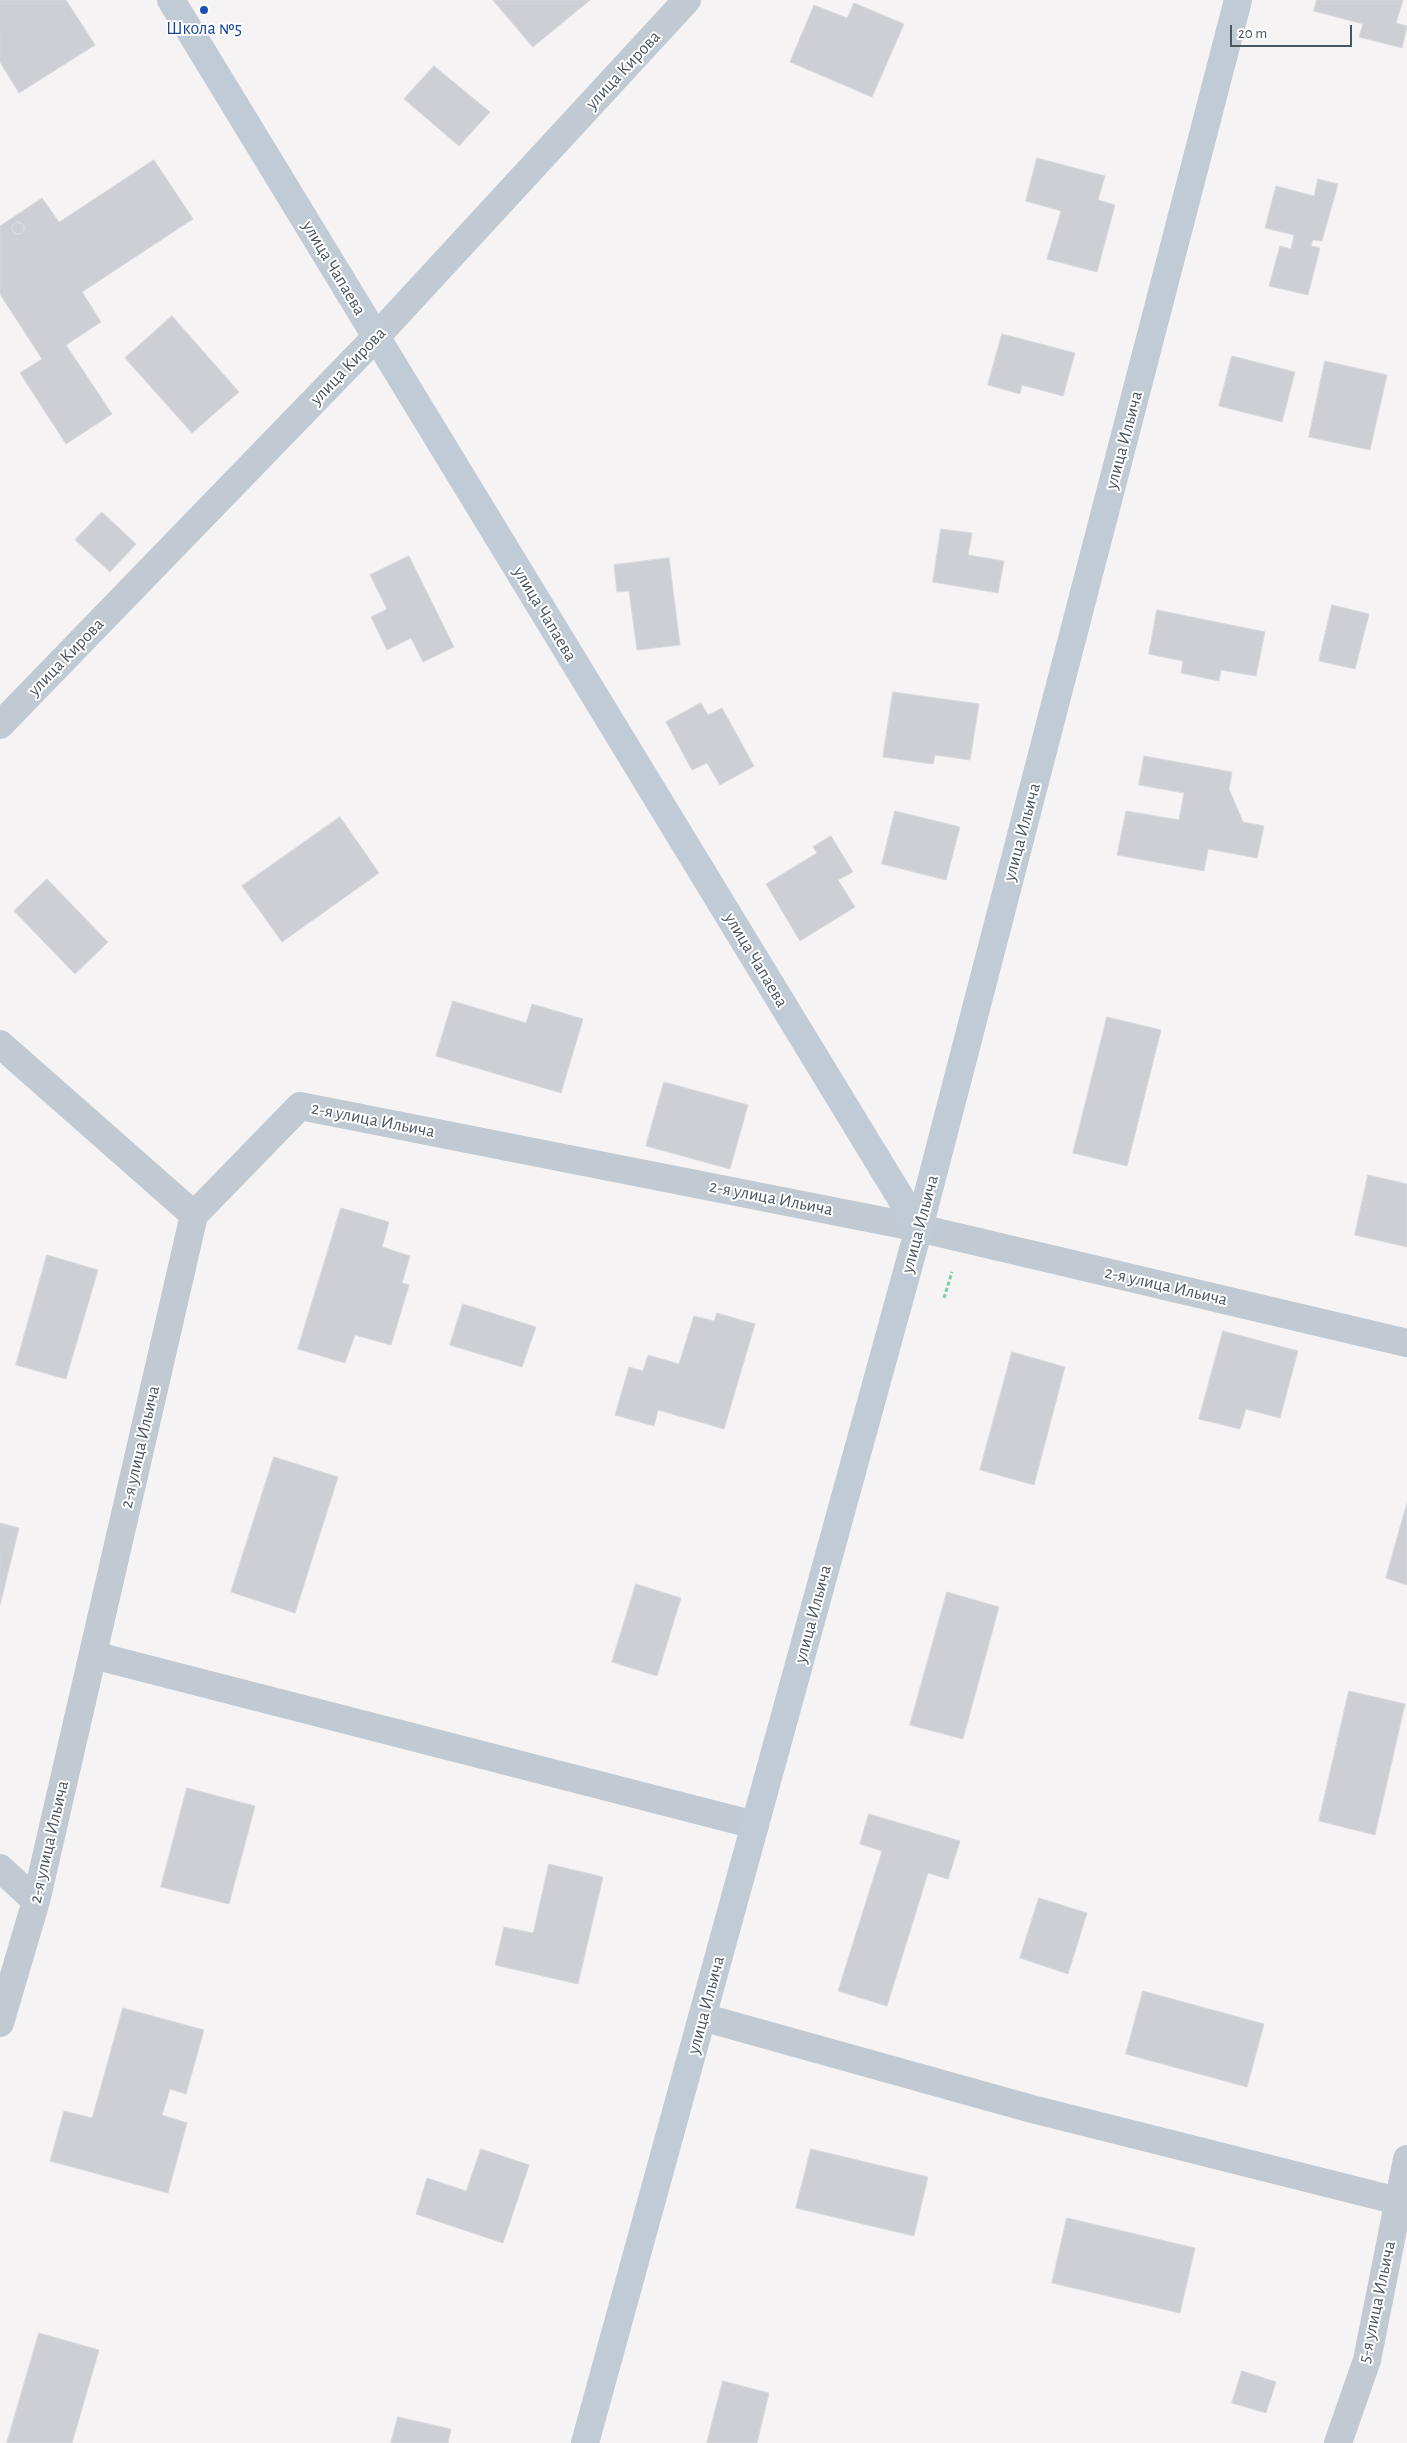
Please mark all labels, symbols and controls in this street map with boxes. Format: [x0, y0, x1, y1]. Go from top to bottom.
marker: Школа №5 [198, 4, 210, 16]
scale bar [1232, 15, 1354, 47]
place label: Школа №5 [166, 18, 242, 40]
street label: улица Кирова [581, 26, 665, 114]
text: 20 m [1238, 26, 1267, 41]
street label: улица Чапаева [297, 217, 371, 319]
street label: улица Кирова [306, 323, 390, 409]
street label: улица Ильича [1101, 389, 1147, 491]
street label: улица Чапаева [508, 563, 582, 665]
street label: улица Кирова [24, 614, 108, 700]
street label: улица Ильича [999, 781, 1045, 883]
street label: улица Чапаева [719, 909, 793, 1011]
street label: 2-я улица Ильича [309, 1097, 437, 1143]
street label: улица Ильича [897, 1173, 943, 1275]
street label: 2-я улица Ильича [707, 1175, 835, 1221]
street label: 2-я улица Ильича [1103, 1261, 1229, 1311]
street label: 2-я улица Ильича [115, 1384, 165, 1510]
street label: улица Ильича [790, 1563, 836, 1665]
street label: 2-я улица Ильича [24, 1779, 74, 1905]
street label: улица Ильича [683, 1954, 729, 2056]
street label: 5-я улица Ильича [1353, 2239, 1401, 2365]

